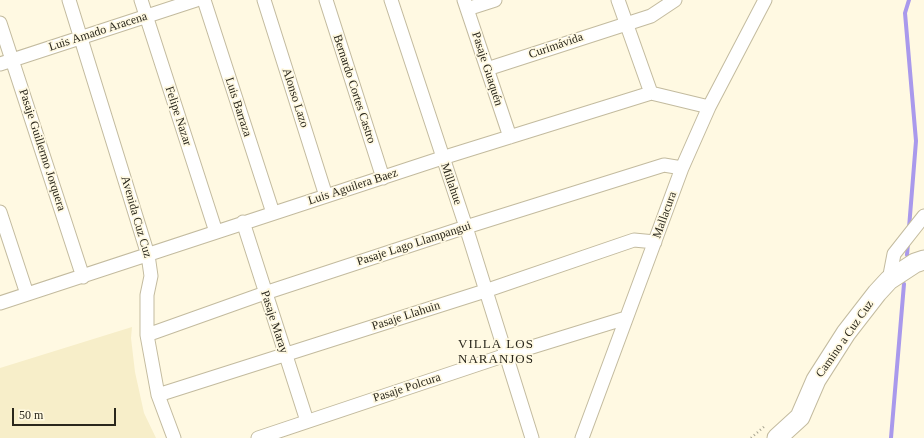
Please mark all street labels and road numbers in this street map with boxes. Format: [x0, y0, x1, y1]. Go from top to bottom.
street label: Luis Amado Aracena [47, 9, 149, 55]
street label: Pasaje Guaquén [468, 30, 506, 108]
street label: Curimávida [527, 30, 585, 62]
street label: Bernardo Cortes Castro [330, 33, 378, 145]
street label: Alonso Lazo [279, 66, 311, 130]
street label: Luis Barraza [222, 75, 254, 139]
street label: Felipe Nazar [162, 84, 194, 148]
street label: Pasaje Guillermo Jorquera [15, 87, 69, 213]
street label: Millahue [437, 161, 465, 207]
street label: Luis Aguilera Baez [306, 166, 400, 208]
street label: Avenida Cuz Cuz [117, 174, 155, 260]
street label: Mallacura [650, 190, 680, 240]
street label: Pasaje Lago Llampangui [355, 219, 473, 269]
street label: Pasaje Maray [257, 289, 291, 355]
street label: Pasaje Llahuin [370, 298, 442, 334]
street label: Camino a Cuz Cuz [813, 298, 877, 380]
street label: Pasaje Polcura [371, 370, 443, 406]

